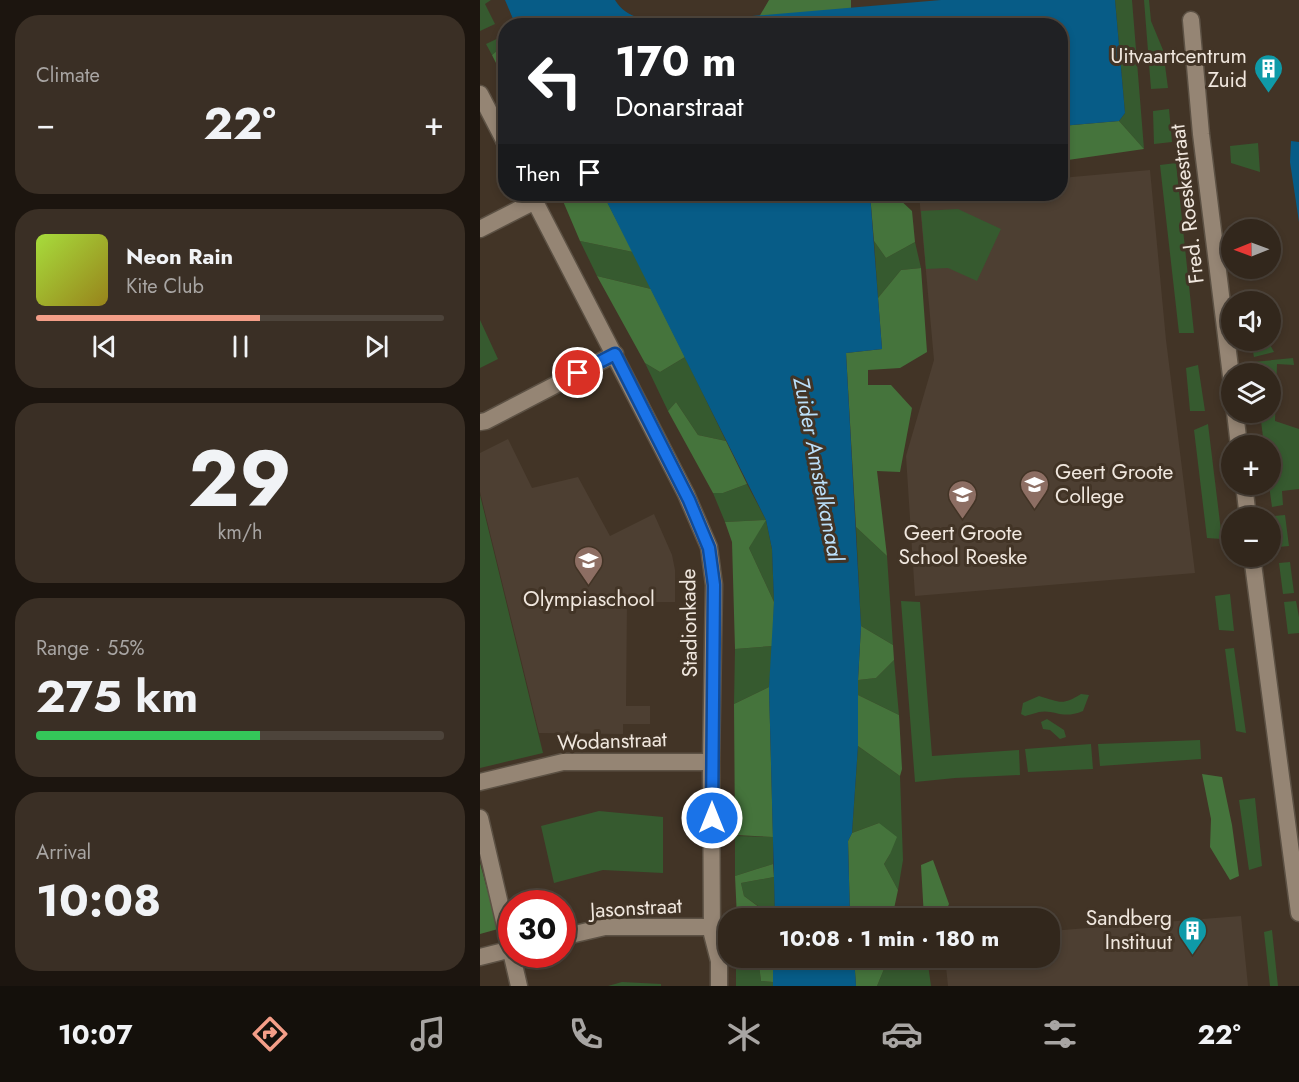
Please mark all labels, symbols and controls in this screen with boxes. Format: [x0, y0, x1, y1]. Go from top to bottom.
text: 170 m [615, 31, 737, 92]
place label: Uitvaartcentrum Zuid [1110, 41, 1247, 95]
icon: left [516, 42, 594, 120]
building icon: Uitvaartcentrum Zuid [1252, 52, 1284, 94]
text: Climate [36, 61, 100, 90]
text: Donarstraat [615, 87, 744, 126]
text: 22° [203, 91, 276, 156]
text: − [36, 100, 55, 147]
text: + [424, 100, 444, 147]
street label: Fred. Roeskestraat [1162, 122, 1212, 286]
icon: arrive [573, 156, 606, 189]
text: Then [516, 157, 561, 189]
north arrow [1221, 219, 1281, 279]
map controls [1221, 219, 1281, 567]
text: Neon Rain [126, 240, 233, 272]
text: Kite Club [126, 272, 204, 301]
button: sound [1221, 291, 1281, 351]
icon: previous [88, 330, 121, 363]
icon: pause [224, 330, 257, 363]
icon: next [360, 330, 393, 363]
pin [552, 347, 603, 398]
icon: arrive [561, 356, 594, 389]
button: layers [1221, 363, 1281, 423]
water label: Zuider Amstelkanaal [785, 373, 853, 565]
text: 29 [188, 423, 292, 535]
button: + [1221, 435, 1281, 495]
place label: Geert Groote College [1055, 457, 1174, 511]
school or university icon: Geert Groote College [1018, 468, 1050, 510]
school or university icon: Geert Groote School Roeske [947, 478, 979, 520]
button: − [1221, 507, 1281, 567]
text: km/h [217, 518, 263, 547]
place label: Geert Groote School Roeske [899, 518, 1028, 572]
school or university icon: Olympiaschool [573, 544, 605, 586]
street label: Stadionkade [673, 568, 705, 678]
place label: Olympiaschool [523, 584, 655, 614]
text: Range · 55% [36, 634, 145, 663]
text: 275 km [36, 664, 198, 729]
street label: Wodanstraat [557, 724, 667, 758]
position arrow [680, 786, 744, 850]
text: Arrival [36, 838, 91, 867]
text: 10:08 [36, 868, 161, 933]
speed limit sign: 30 [498, 890, 576, 968]
street label: Jasonstraat [586, 891, 683, 926]
place label: Sandberg Instituut [1086, 903, 1172, 957]
building icon: Sandberg Instituut [1177, 914, 1209, 956]
text: 10:08 · 1 min · 180 m [779, 922, 999, 954]
icon: directions [249, 1013, 291, 1055]
icon: music [407, 1013, 449, 1055]
icon: phone [565, 1013, 607, 1055]
icon: climate [723, 1013, 765, 1055]
icon: car [881, 1013, 923, 1055]
icon: filters [1039, 1013, 1081, 1055]
text: 10:07 [58, 1015, 133, 1054]
text: 22° [1197, 1015, 1241, 1054]

